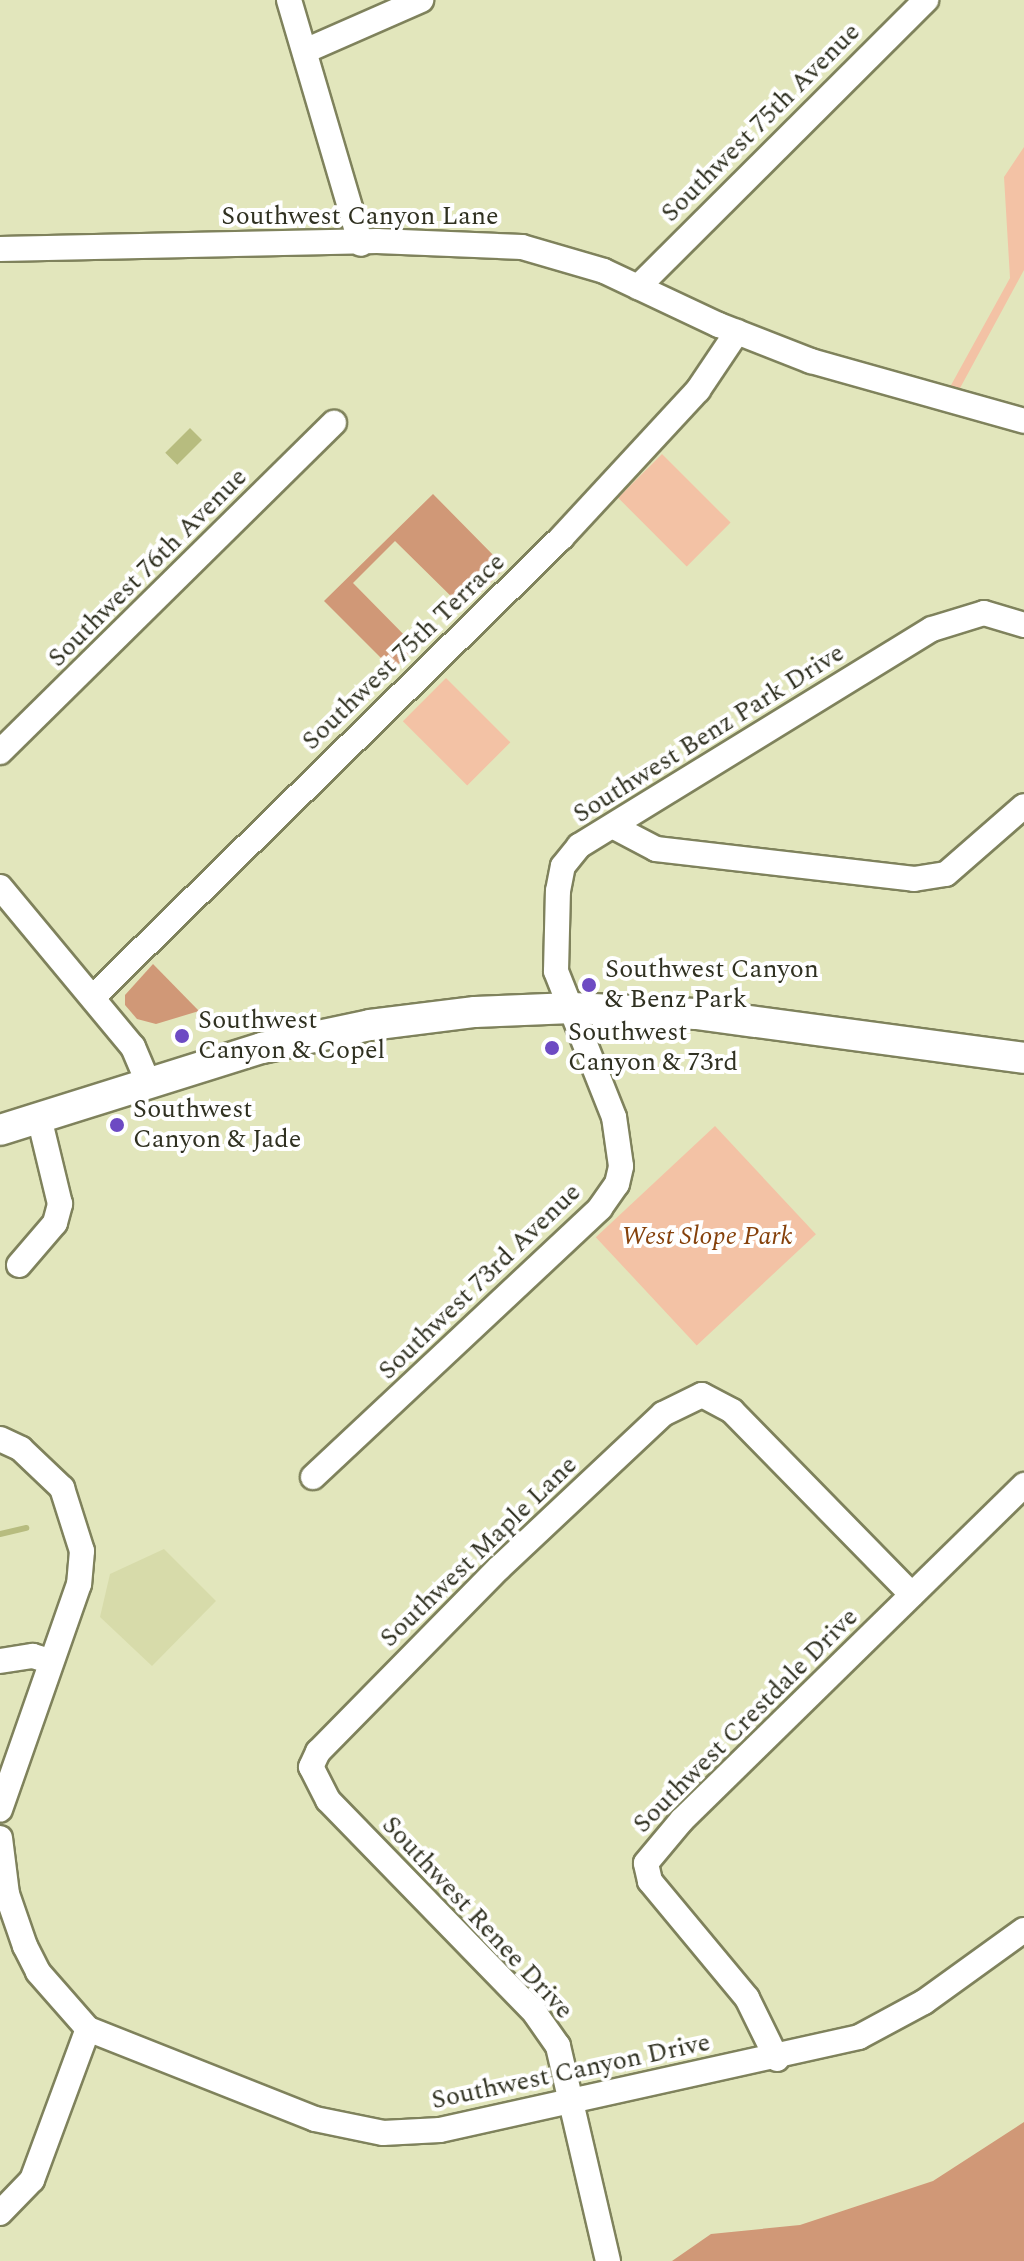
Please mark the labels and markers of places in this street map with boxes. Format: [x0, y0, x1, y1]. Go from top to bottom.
place label: Southwest Canyon & Benz Park [605, 954, 819, 1016]
marker: Southwest Canyon & Benz Park [580, 976, 598, 994]
place label: Southwest Canyon & Copel [198, 1005, 385, 1066]
place label: Southwest Canyon & 73rd [568, 1017, 738, 1078]
marker: Southwest Canyon & Copel [173, 1027, 191, 1045]
marker: Southwest Canyon & 73rd [543, 1039, 561, 1057]
place label: Southwest Canyon & Jade [133, 1094, 301, 1156]
marker: Southwest Canyon & Jade [108, 1116, 126, 1134]

